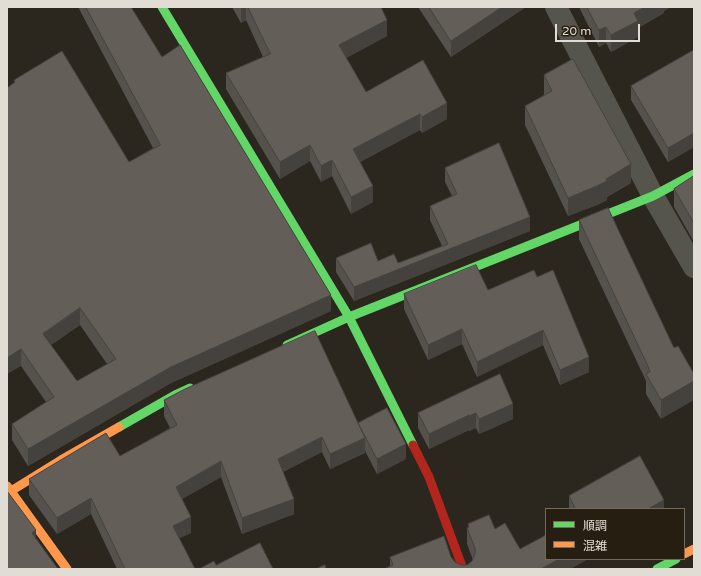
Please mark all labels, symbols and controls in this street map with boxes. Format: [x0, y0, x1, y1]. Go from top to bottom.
scale bar [557, 16, 642, 42]
text: 20 m [562, 24, 591, 38]
legend [545, 508, 685, 560]
text: 順調 [583, 519, 607, 533]
text: 混雑 [583, 539, 607, 553]

